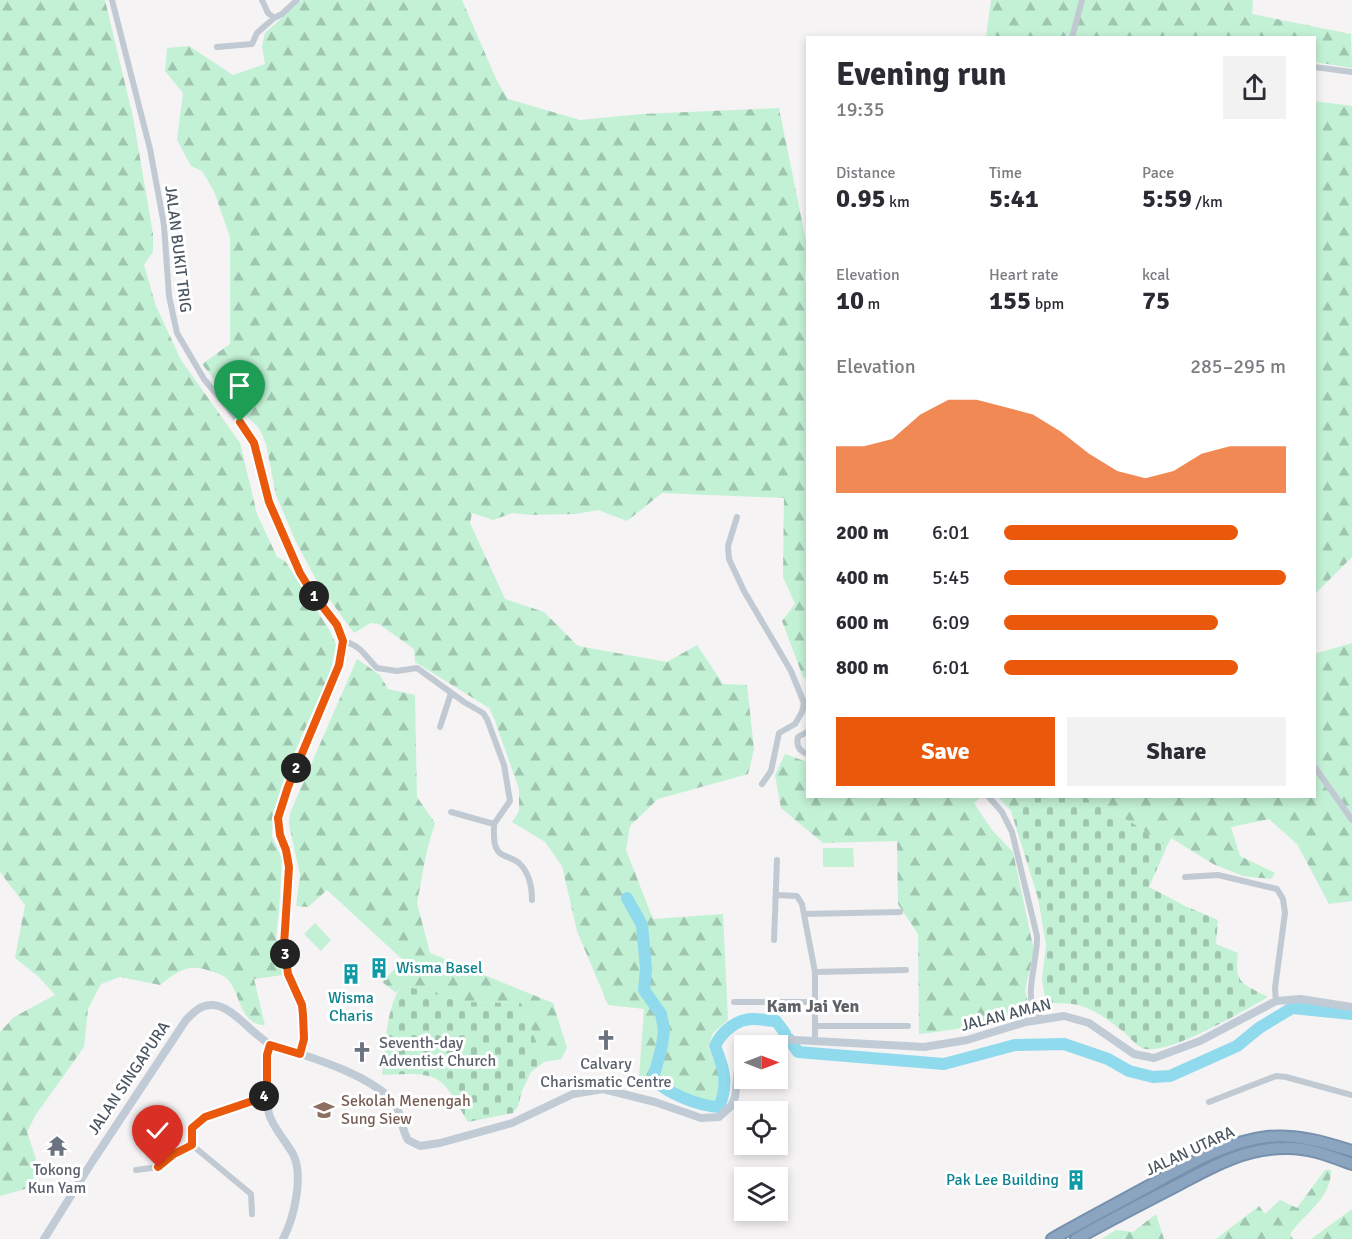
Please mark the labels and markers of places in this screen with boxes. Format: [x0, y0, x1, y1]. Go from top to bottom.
pin [214, 360, 265, 422]
pin: 1 [299, 581, 329, 611]
pin: 2 [281, 753, 311, 783]
pin: 3 [270, 939, 300, 969]
building icon: Wisma Basel [367, 956, 391, 980]
place label: Wisma Basel [396, 958, 483, 978]
building icon: Wisma Charis [339, 962, 363, 986]
place label: Wisma Charis [328, 988, 374, 1026]
church icon: Calvary Charismatic Centre [594, 1028, 618, 1052]
place label: Seventh-day Adventist Church [379, 1033, 496, 1071]
church icon: Seventh-day Adventist Church [350, 1040, 374, 1064]
place label: Calvary Charismatic Centre [540, 1054, 672, 1092]
pin: 4 [249, 1081, 279, 1111]
place label: Sekolah Menengah Sung Siew [341, 1091, 471, 1129]
school or university icon: Sekolah Menengah Sung Siew [312, 1098, 336, 1122]
pin [132, 1105, 183, 1167]
temple icon: Tokong Kun Yam [45, 1134, 69, 1158]
place label: Tokong Kun Yam [28, 1160, 86, 1198]
building icon: Pak Lee Building [1064, 1168, 1088, 1192]
place label: Pak Lee Building [946, 1170, 1059, 1190]

